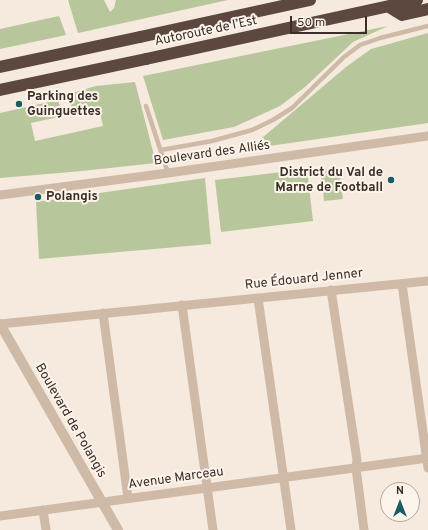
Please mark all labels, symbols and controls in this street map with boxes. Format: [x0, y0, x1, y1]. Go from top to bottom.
scale bar [292, 8, 369, 34]
street label: Autoroute de l’Est [153, 14, 259, 50]
text: 50 m [297, 15, 325, 31]
place label: Parking des Guinguettes [27, 89, 101, 120]
marker: Parking des Guinguettes [14, 99, 24, 109]
street label: Boulevard des Alliés [153, 138, 271, 170]
place label: District du Val de Marne de Football [275, 165, 383, 196]
marker: District du Val de Marne de Football [386, 175, 396, 185]
place label: Polangis [46, 189, 98, 205]
marker: Polangis [33, 192, 43, 202]
street label: Rue Édouard Jenner [244, 266, 364, 294]
street label: Boulevard de Polangis [31, 361, 109, 481]
street label: Avenue Marceau [127, 465, 225, 493]
north arrow [380, 482, 420, 522]
text: N [396, 484, 404, 498]

